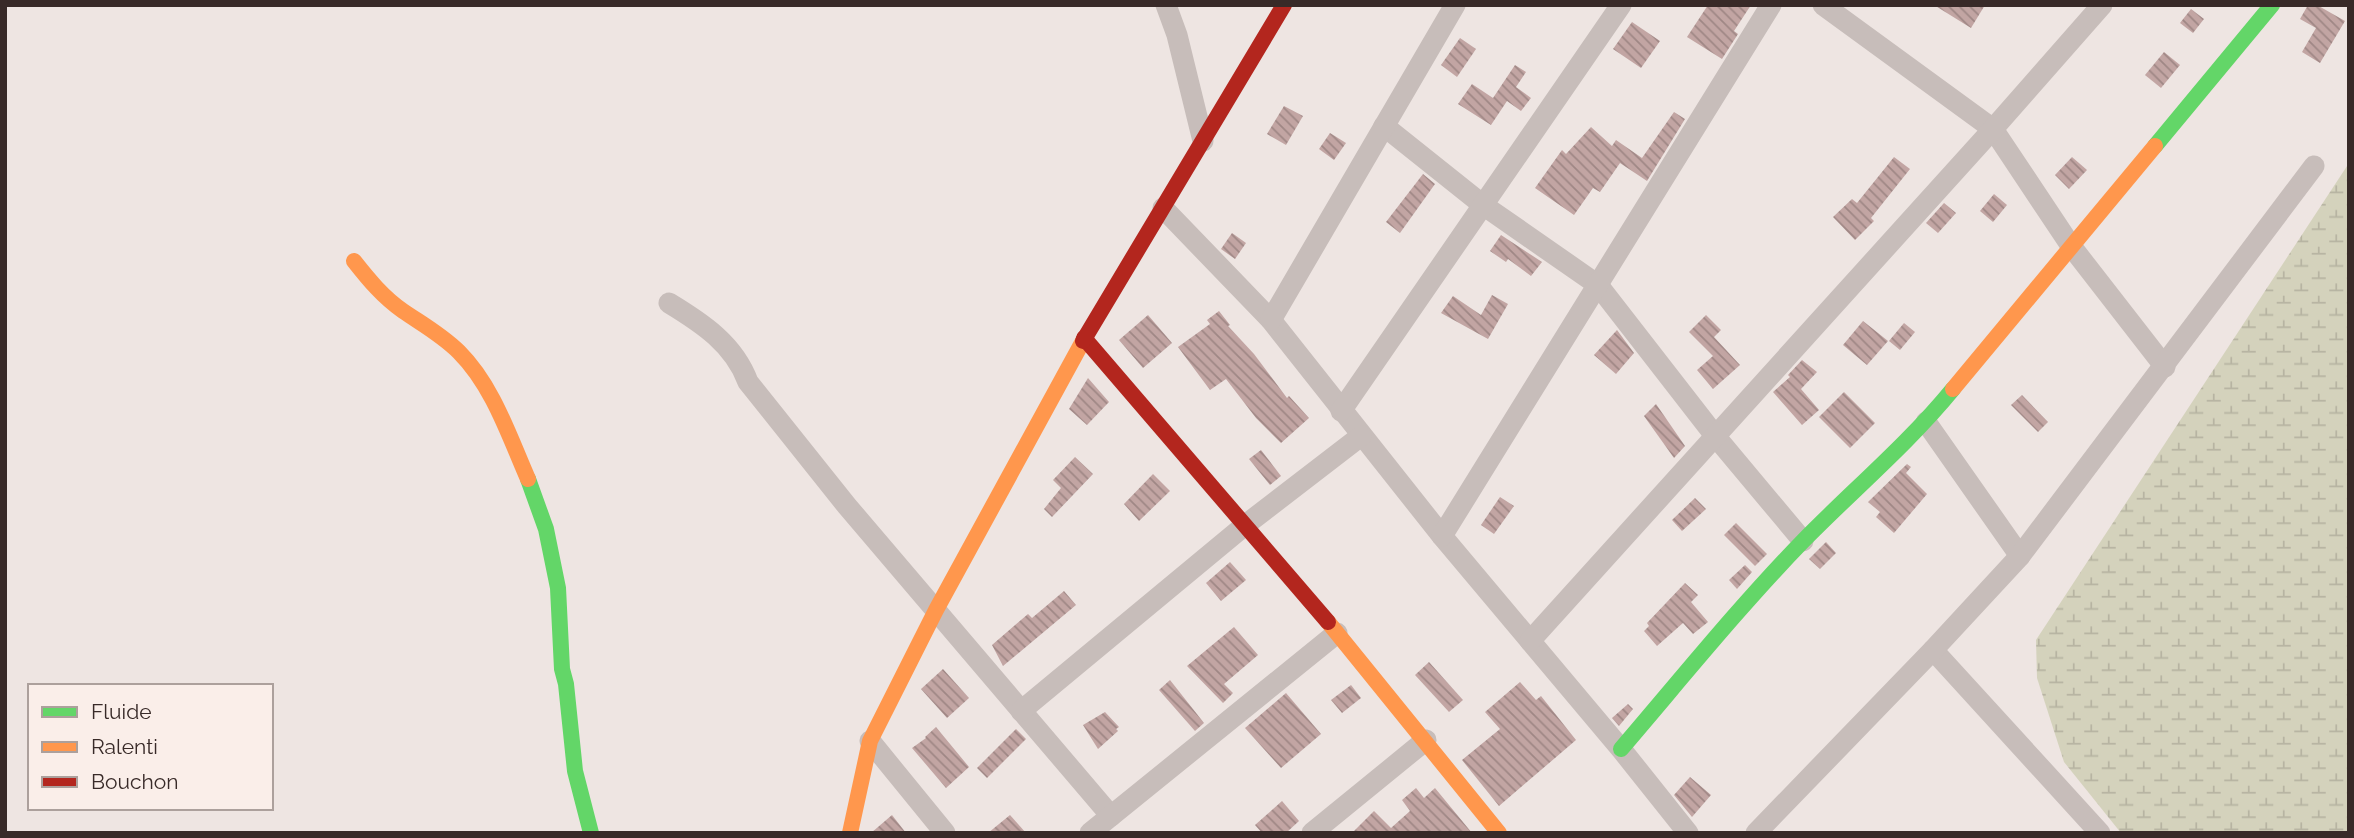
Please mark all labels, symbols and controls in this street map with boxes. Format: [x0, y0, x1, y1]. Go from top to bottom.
legend [28, 684, 273, 810]
text: Fluide [91, 699, 152, 724]
text: Ralenti [91, 734, 158, 759]
text: Bouchon [91, 769, 178, 794]

